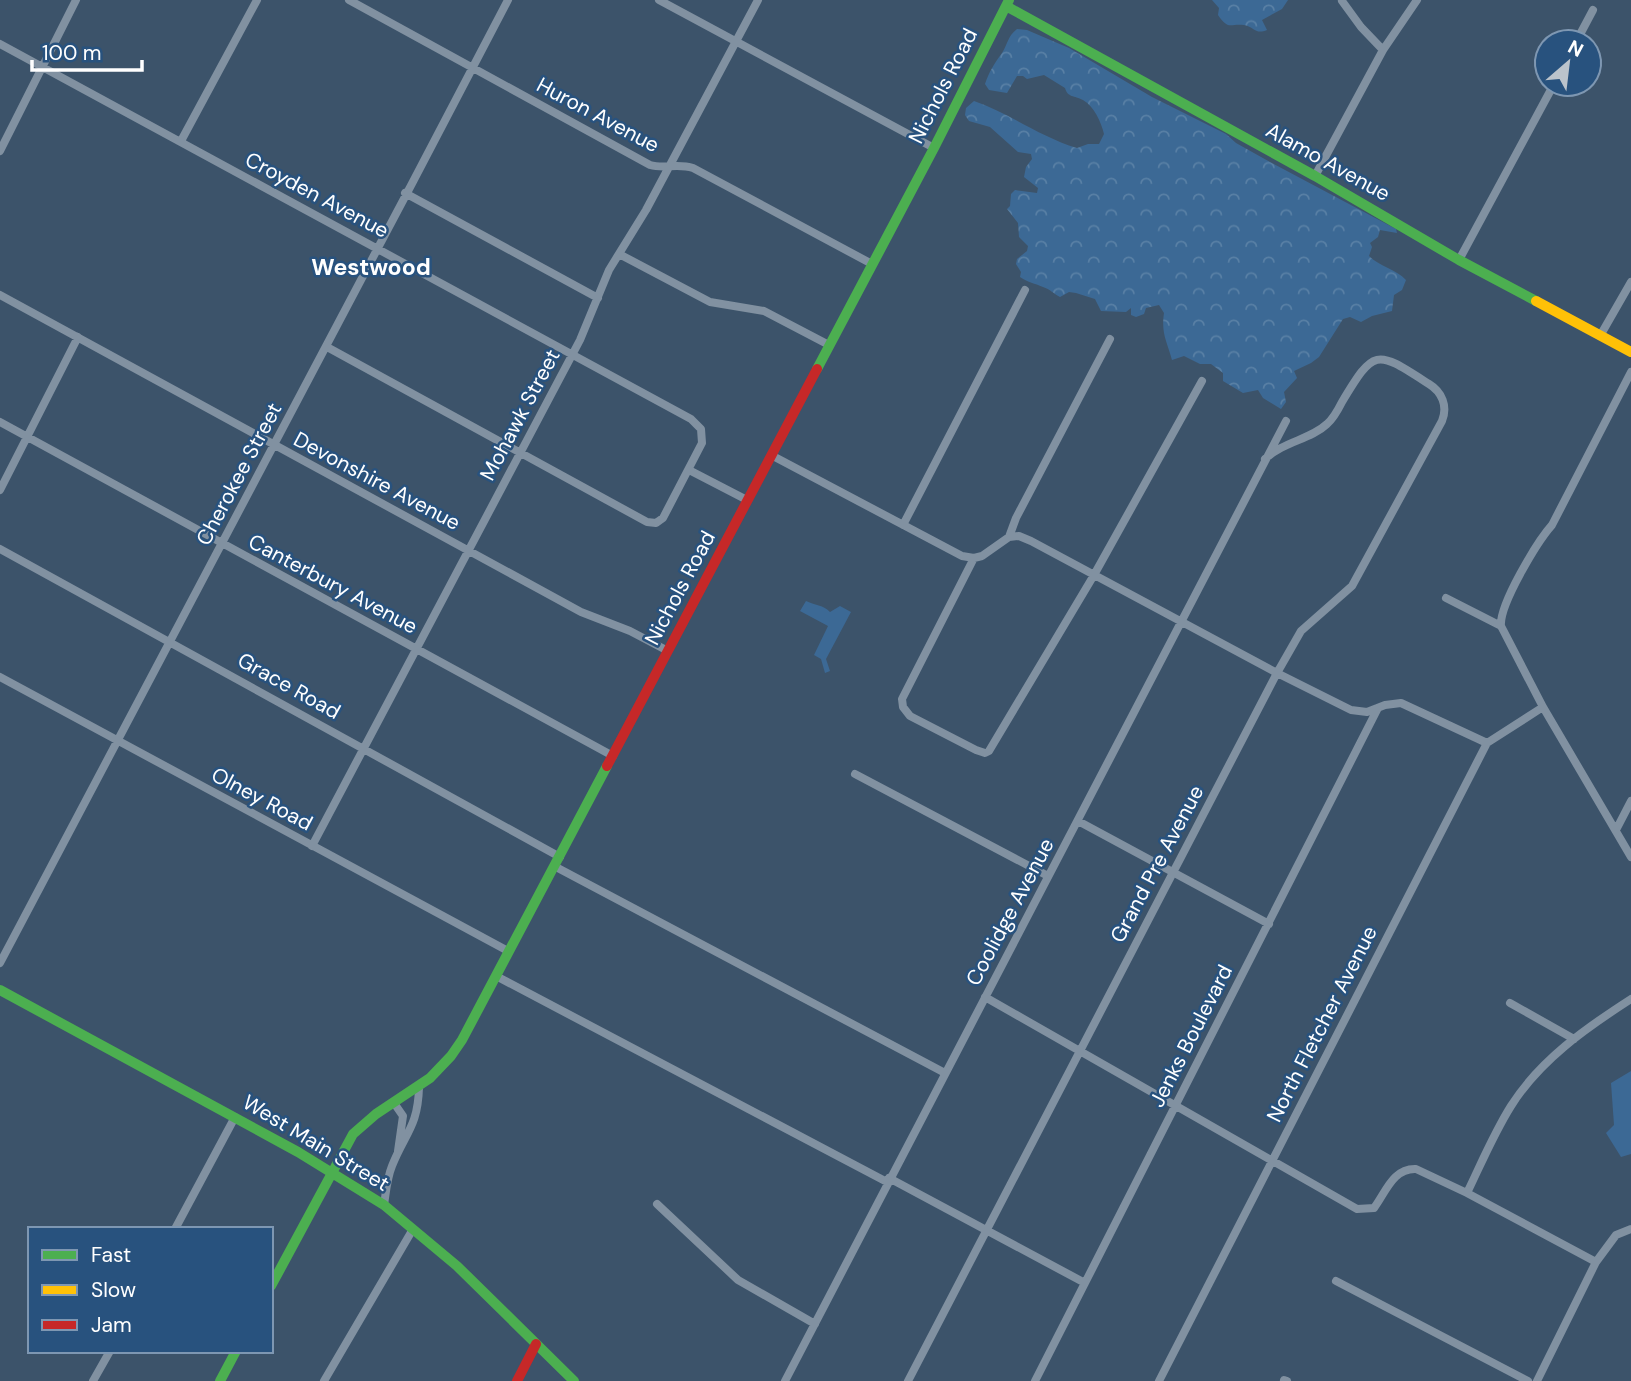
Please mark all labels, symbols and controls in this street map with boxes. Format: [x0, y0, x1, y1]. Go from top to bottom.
street label: Nichols Road [902, 24, 984, 148]
scale bar [32, 28, 142, 72]
north arrow [1533, 28, 1603, 98]
text: N [1564, 34, 1588, 63]
text: 100 m [42, 39, 102, 67]
street label: Huron Avenue [532, 71, 664, 159]
street label: Alamo Avenue [1261, 116, 1395, 208]
street label: Croyden Avenue [240, 145, 394, 245]
district label: Westwood [311, 252, 431, 282]
street label: Mohawk Street [474, 344, 566, 486]
street label: Cherokee Street [190, 398, 288, 550]
street label: Devonshire Avenue [289, 425, 465, 537]
street label: Nichols Road [638, 526, 722, 650]
street label: Canterbury Avenue [244, 528, 423, 640]
street label: Grace Road [233, 646, 345, 726]
street label: Olney Road [207, 761, 317, 837]
street label: Grand Pre Avenue [1104, 780, 1210, 948]
street label: Coolidge Avenue [959, 833, 1061, 991]
street label: North Fletcher Avenue [1260, 921, 1384, 1127]
street label: Jenks Boulevard [1143, 960, 1239, 1112]
street label: West Main Street [237, 1088, 395, 1198]
legend [28, 1227, 273, 1353]
text: Fast [91, 1241, 131, 1269]
text: Slow [91, 1276, 136, 1304]
text: Jam [91, 1311, 132, 1339]

